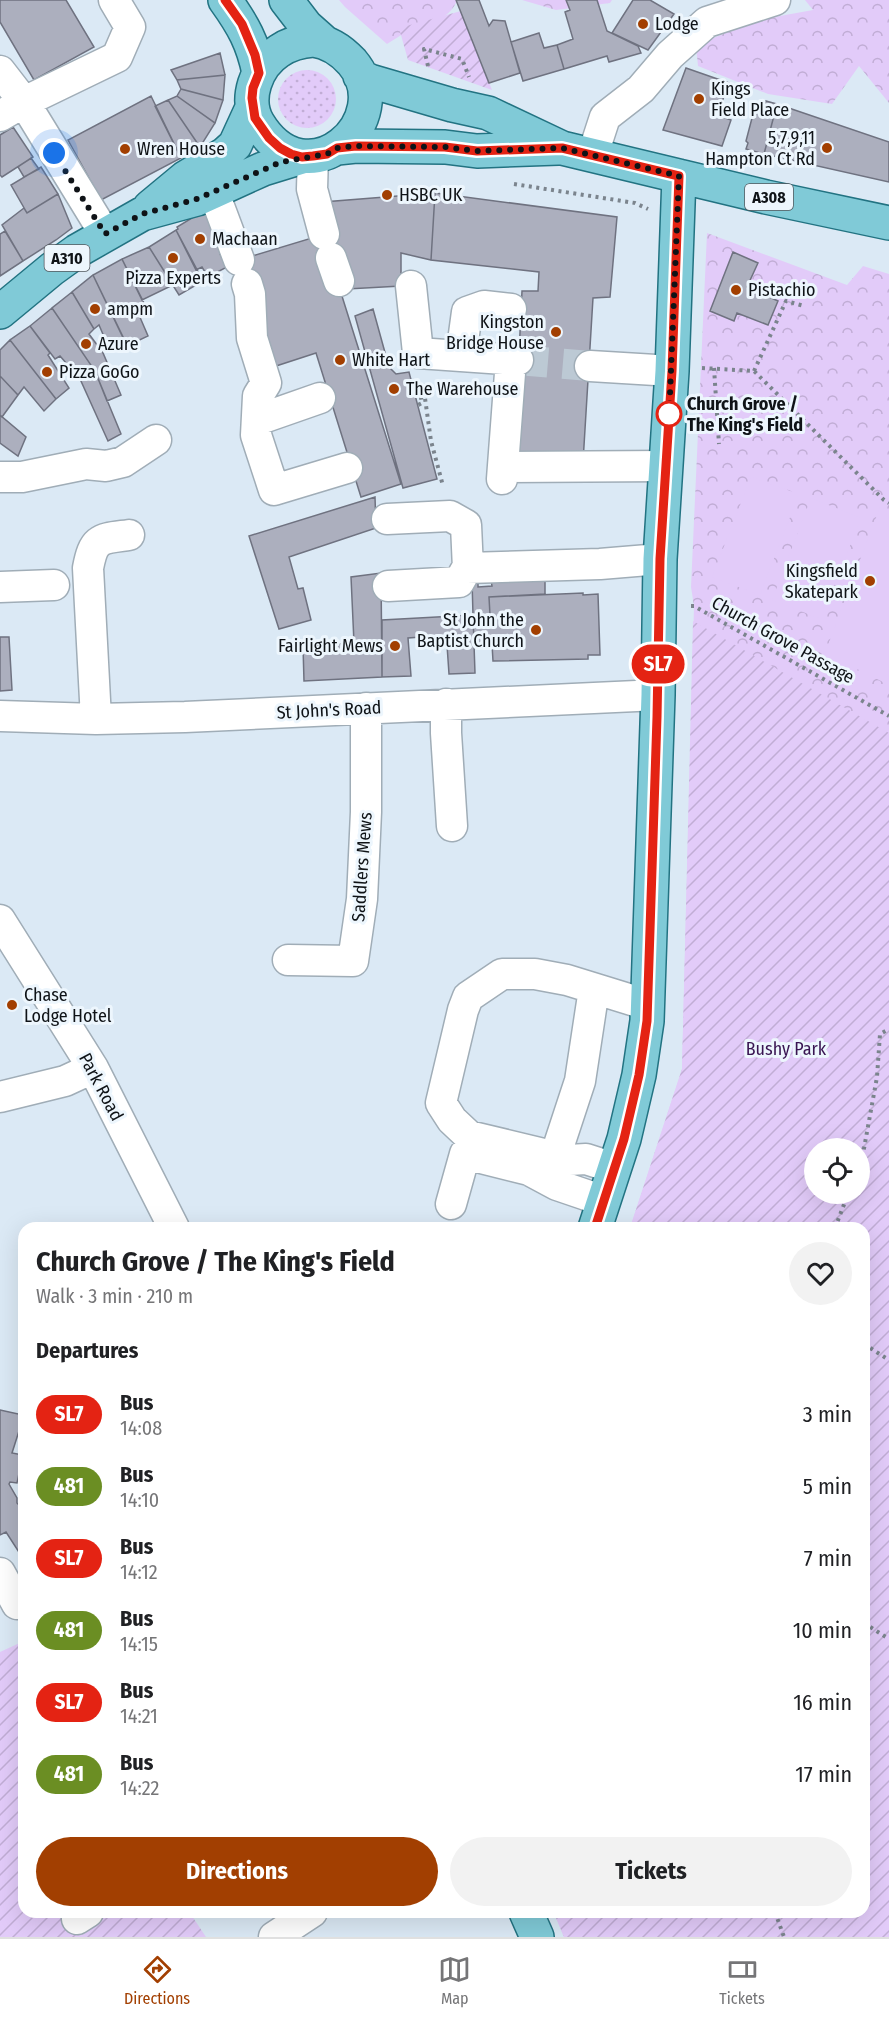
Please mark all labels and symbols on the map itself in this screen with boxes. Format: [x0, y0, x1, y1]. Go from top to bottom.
place label: Lodge [655, 13, 699, 35]
marker: Lodge [636, 17, 650, 31]
place label: Kings Field Place [711, 78, 789, 121]
marker: Kings Field Place [692, 92, 706, 106]
place label: 5,7,9,11 Hampton Ct Rd [705, 127, 815, 170]
your location [39, 138, 69, 168]
place label: Wren House [137, 138, 225, 160]
marker: 5,7,9,11 Hampton Ct Rd [820, 141, 834, 155]
marker: Wren House [118, 142, 132, 156]
place label: HSBC UK [399, 184, 463, 206]
road number: A308 [745, 184, 793, 210]
marker: HSBC UK [380, 188, 394, 202]
place label: Machaan [212, 228, 278, 250]
marker: Machaan [193, 232, 207, 246]
road number: A310 [44, 245, 90, 271]
marker: Pizza Experts [166, 251, 180, 265]
place label: Pizza Experts [125, 267, 221, 289]
place label: Pistachio [748, 279, 815, 301]
marker: Pistachio [729, 283, 743, 297]
place label: ampm [107, 298, 153, 320]
marker: ampm [88, 302, 102, 316]
place label: Kingston Bridge House [446, 311, 544, 354]
marker: Kingston Bridge House [549, 325, 563, 339]
place label: Azure [98, 333, 139, 355]
marker: Azure [79, 337, 93, 351]
place label: White Hart [352, 349, 430, 371]
marker: White Hart [333, 353, 347, 367]
place label: Pizza GoGo [59, 361, 140, 383]
marker: Pizza GoGo [40, 365, 54, 379]
place label: The Warehouse [406, 378, 518, 400]
marker: The Warehouse [387, 382, 401, 396]
place label: Church Grove / The King's Field [687, 393, 803, 436]
marker: Church Grove / The King's Field [656, 401, 682, 427]
place label: Kingsfield Skatepark [785, 560, 859, 603]
marker: Kingsfield Skatepark [863, 574, 877, 588]
street label: Church Grove Passage [708, 592, 858, 688]
place label: St John the Baptist Church [417, 609, 524, 652]
marker: St John the Baptist Church [529, 623, 543, 637]
place label: Fairlight Mews [278, 635, 383, 657]
marker: Fairlight Mews [388, 639, 402, 653]
line badge: SL7 [624, 644, 692, 684]
street label: St John's Road [276, 696, 382, 724]
street label: Saddlers Mews [347, 811, 377, 922]
place label: Chase Lodge Hotel [24, 984, 112, 1027]
marker: Chase Lodge Hotel [5, 998, 19, 1012]
park label: Bushy Park [746, 1038, 827, 1060]
street label: Park Road [74, 1049, 128, 1125]

